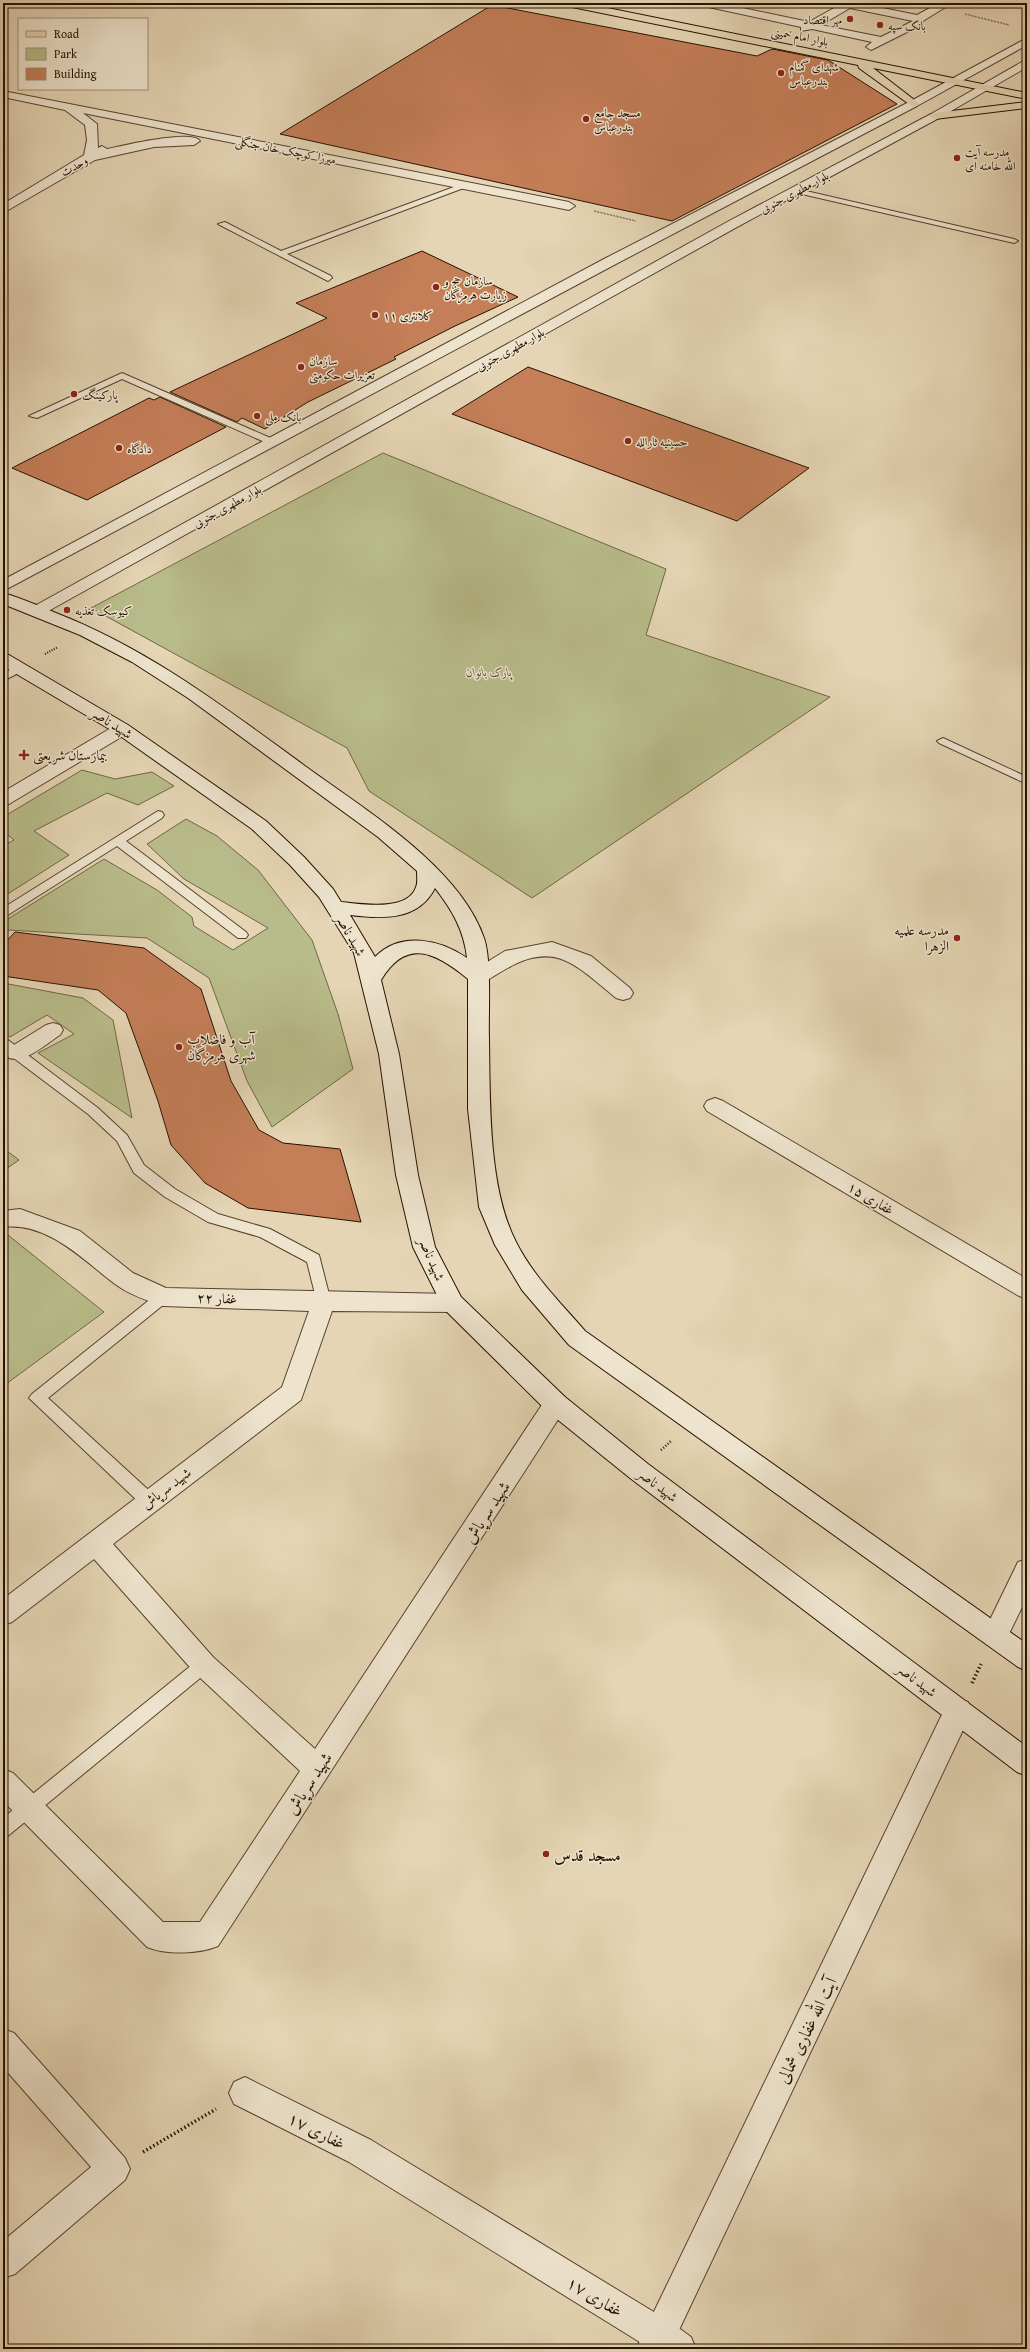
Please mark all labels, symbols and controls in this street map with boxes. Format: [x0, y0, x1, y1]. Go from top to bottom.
place label: مهر اقتصاد [803, 11, 842, 28]
marker: مهر اقتصاد [845, 14, 855, 24]
place label: بانک سپه [888, 17, 926, 34]
legend [18, 18, 148, 90]
marker: بانک سپه [875, 20, 885, 30]
street label: بلوار امام خمینی [769, 22, 830, 53]
text: Road [54, 25, 80, 42]
text: Park [54, 45, 78, 62]
place label: شهدای گمنام بندرعباس [789, 58, 839, 89]
text: Building [54, 65, 97, 82]
marker: شهدای گمنام بندرعباس [776, 68, 786, 78]
place label: مسجد جامع بندرعباس [594, 104, 641, 135]
marker: مسجد جامع بندرعباس [581, 114, 591, 124]
street label: میرزا کوچک خان جنگلی [234, 132, 338, 169]
place label: مدرسه آیت الله خامنه ای [965, 143, 1016, 174]
street label: وحدت [57, 151, 91, 181]
marker: مدرسه آیت الله خامنه ای [952, 153, 962, 163]
street label: بلوار مطهری جنوبی [757, 167, 832, 218]
place label: سازمان حج و زیارت هرمزگان [442, 272, 507, 304]
marker: سازمان حج و زیارت هرمزگان [431, 282, 441, 292]
place label: کلانتری ۱۱ [383, 307, 433, 324]
marker: کلانتری ۱۱ [370, 310, 380, 320]
street label: بلوار مطهری جنوبی [473, 323, 548, 376]
place label: سازمان تعزیرات حکومتی [309, 352, 375, 384]
marker: سازمان تعزیرات حکومتی [296, 362, 306, 372]
place label: پارکینگ [82, 386, 118, 404]
marker: پارکینگ [69, 389, 79, 399]
place label: بانک ملی [265, 408, 301, 426]
marker: بانک ملی [252, 411, 262, 421]
place label: حسینیه ثارالله [636, 433, 688, 450]
marker: حسینیه ثارالله [623, 436, 633, 446]
place label: دادگاه [127, 440, 152, 457]
marker: دادگاه [114, 443, 124, 453]
street label: بلوار مطهری جنوبی [190, 480, 265, 533]
place label: کیوسک تغذیه [75, 602, 132, 619]
marker: کیوسک تغذیه [62, 605, 72, 615]
park label: پارک بانوان [466, 663, 514, 681]
street label: شهید ناصر [86, 701, 137, 744]
place label: بیمارستان شریعتی [33, 745, 108, 765]
marker: بیمارستان شریعتی [18, 749, 30, 761]
street label: شهید ناصر [330, 909, 371, 960]
place label: مدرسه علمیه الزهرا [894, 920, 949, 956]
marker: مدرسه علمیه الزهرا [952, 933, 962, 943]
place label: آب و فاضلاب شهری هرمزگان [187, 1029, 256, 1065]
marker: آب و فاضلاب شهری هرمزگان [174, 1042, 184, 1052]
street label: غفاری ۱۵ [844, 1176, 898, 1220]
street label: شهید ناصر [413, 1232, 450, 1284]
street label: غفار ۲۲ [197, 1287, 237, 1309]
street label: شهید ناصر [632, 1462, 682, 1507]
street label: شهید سرپاش [137, 1463, 196, 1514]
street label: شهید سرپاش [456, 1476, 517, 1549]
street label: شهید ناصر [891, 1657, 941, 1702]
street label: شهید سرپاش [278, 1747, 339, 1820]
place label: مسجد قدس [554, 1842, 621, 1867]
marker: مسجد قدس [541, 1849, 551, 1859]
street label: آیت الله غفاری شمالی [769, 1971, 844, 2087]
street label: غفاری ۱۷ [284, 2105, 350, 2155]
street label: غفاری ۱۷ [562, 2269, 628, 2323]

